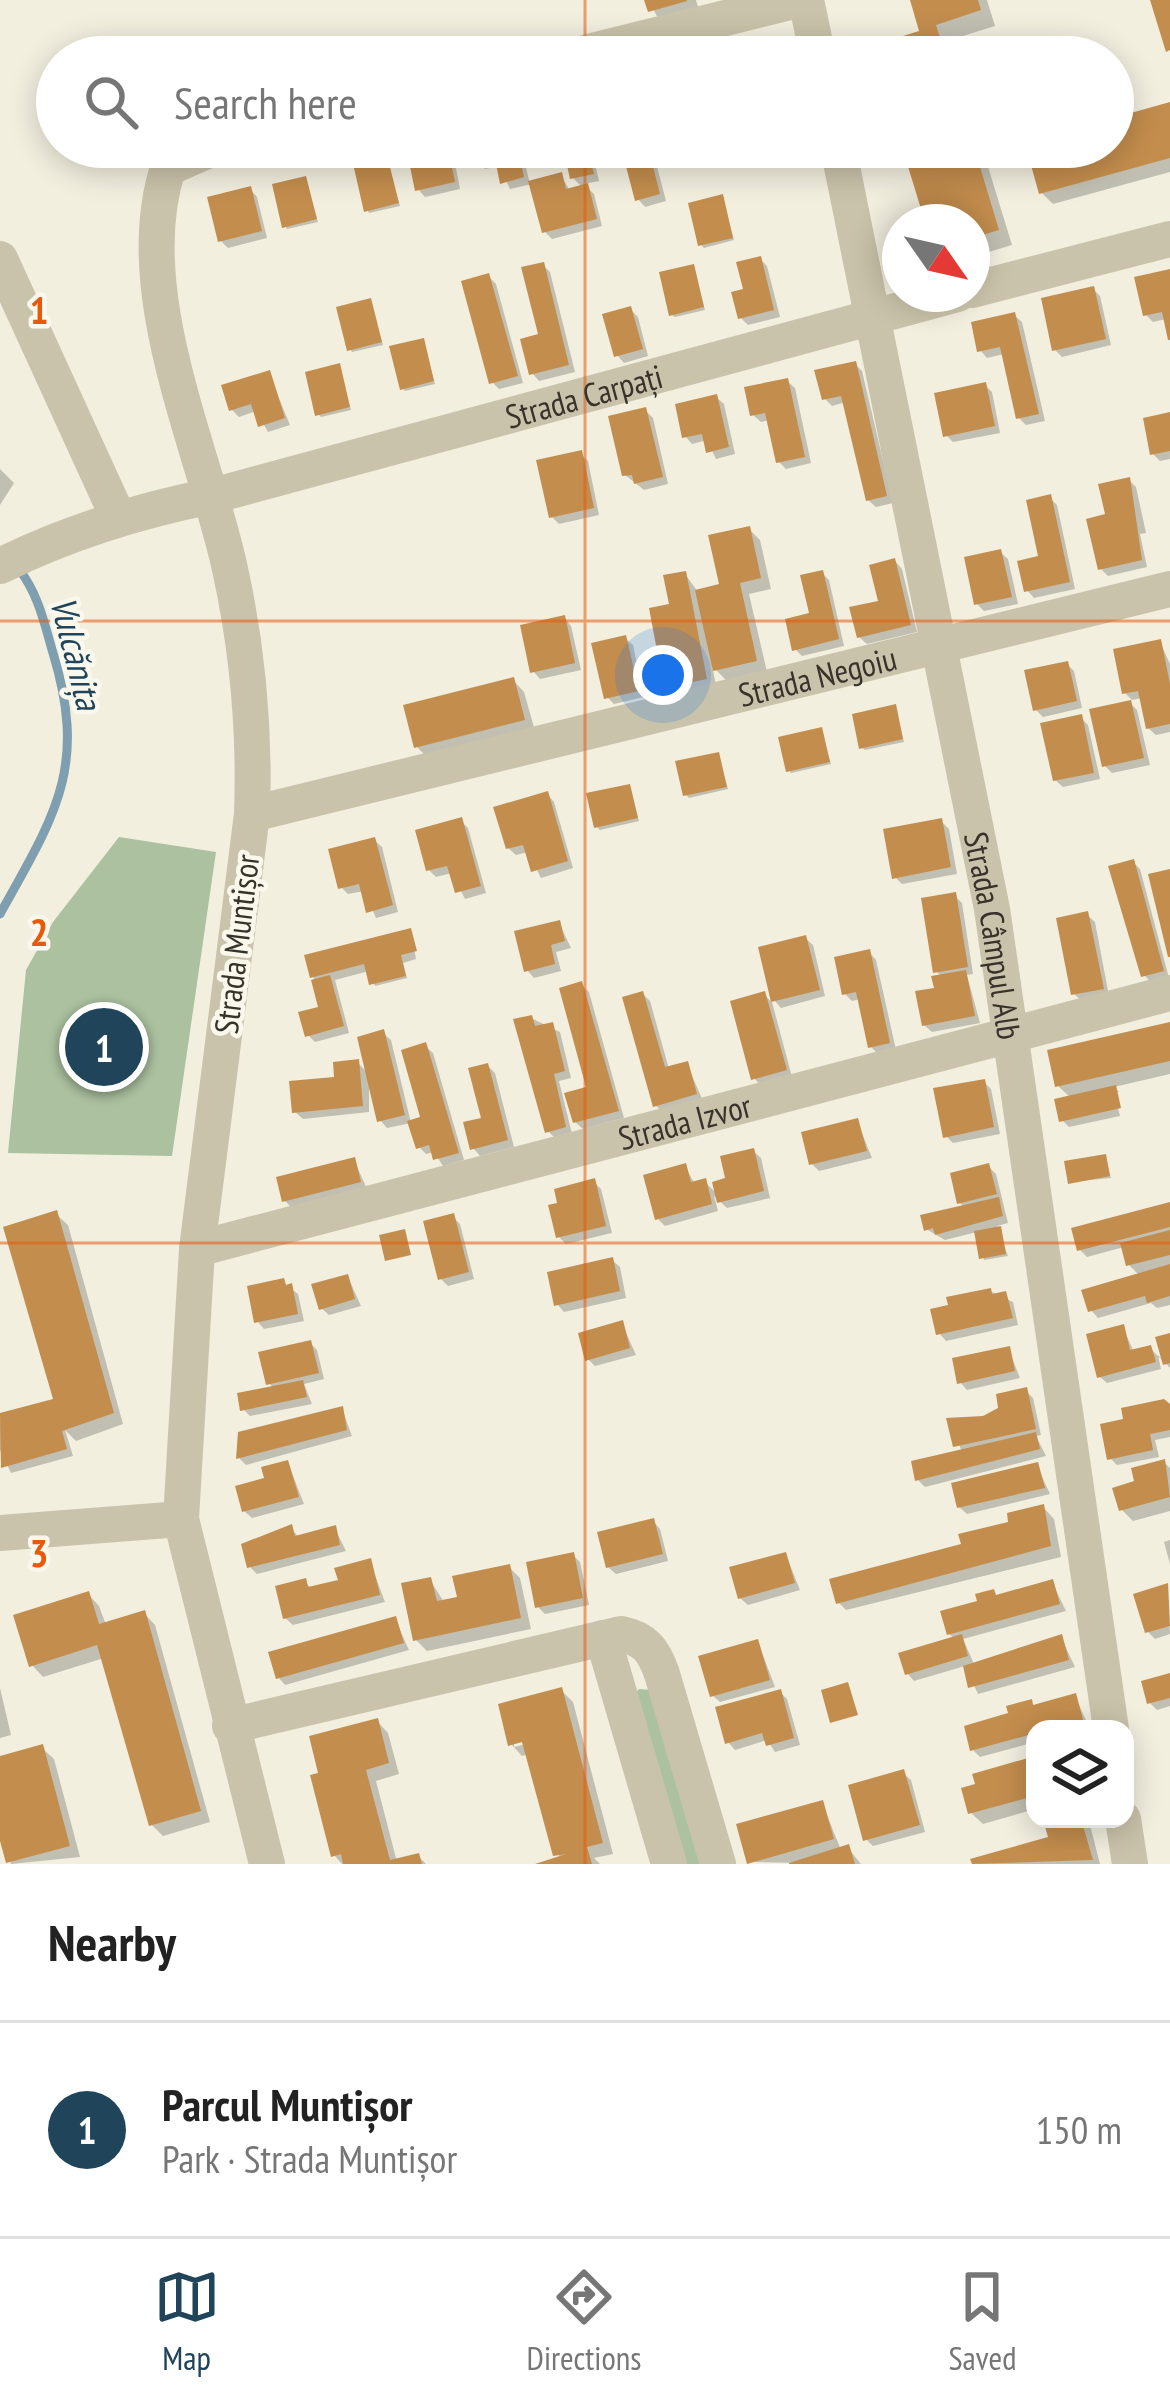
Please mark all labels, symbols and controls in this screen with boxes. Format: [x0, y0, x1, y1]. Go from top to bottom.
search box [36, 36, 1134, 168]
icon: search [78, 69, 144, 135]
text: Search here [174, 73, 357, 131]
north arrow [882, 204, 990, 312]
text: 1 [30, 284, 48, 335]
street label: Strada Carpați [501, 354, 667, 437]
water label: Vulcănița [40, 592, 114, 716]
street label: Strada Negoiu [734, 635, 901, 716]
your location [633, 645, 693, 705]
street label: Strada Câmpul Alb [955, 828, 1032, 1042]
street label: Strada Muntișor [204, 852, 268, 1036]
text: 2 [30, 906, 48, 957]
pin: 1 [65, 1002, 143, 1092]
street label: Strada Izvor [613, 1083, 755, 1159]
text: 3 [30, 1527, 48, 1578]
map controls [1026, 1720, 1134, 1828]
button: layers [1026, 1720, 1134, 1828]
text: Nearby [48, 1909, 176, 1975]
text: Parcul Muntișor [162, 2075, 413, 2133]
text: 1 [78, 2104, 96, 2155]
text: 150 m [1036, 2104, 1122, 2155]
text: Park · Strada Muntișor [162, 2133, 457, 2184]
tab: Map [154, 2264, 220, 2379]
tab: Directions [527, 2264, 641, 2379]
tab: Saved [948, 2264, 1016, 2379]

